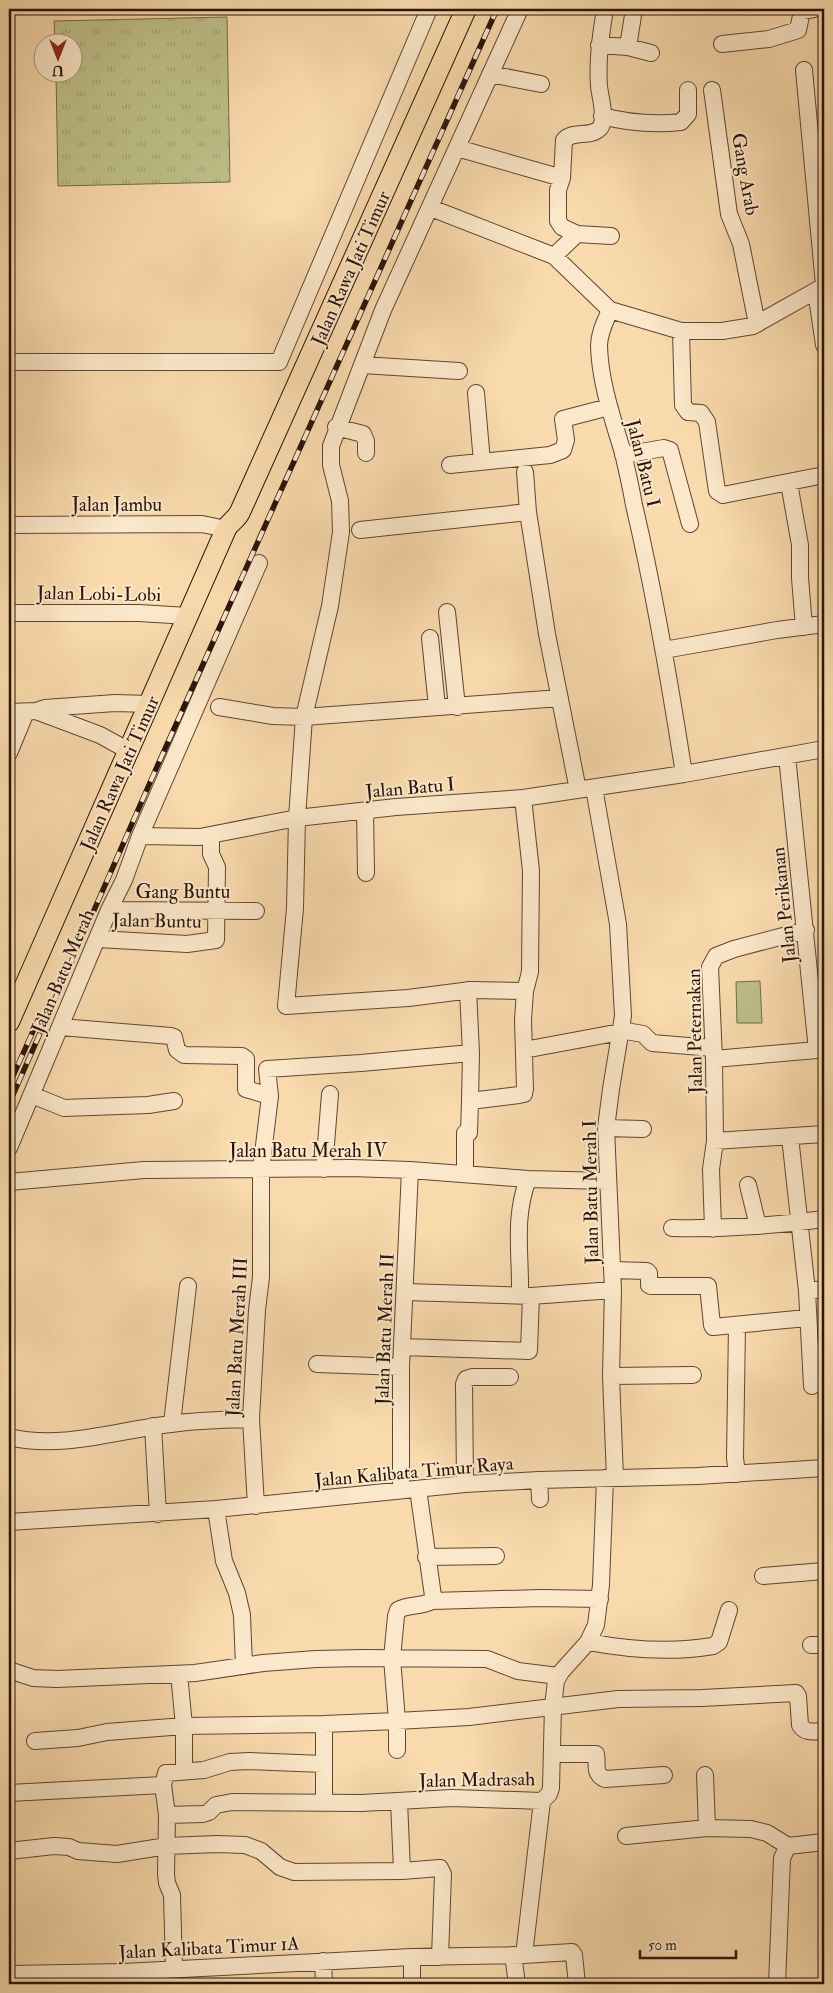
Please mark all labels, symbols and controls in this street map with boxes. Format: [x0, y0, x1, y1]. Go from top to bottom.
north arrow [32, 32, 82, 82]
text: U [52, 62, 64, 79]
street label: Gang Arab [726, 131, 764, 217]
street label: Jalan Rawa Jati Timur [306, 187, 396, 350]
street label: Jalan Batu I [620, 416, 665, 510]
street label: Jalan Jambu [71, 493, 162, 517]
street label: Jalan Lobi-Lobi [36, 581, 161, 607]
street label: Jalan Rawa Jati Timur [75, 692, 165, 855]
street label: Jalan Batu I [363, 772, 456, 804]
street label: Jalan Perikanan [766, 846, 802, 965]
street label: Gang Buntu [136, 880, 231, 904]
street label: Jalan Batu Merah [26, 906, 100, 1038]
street label: Jalan Buntu [111, 908, 202, 934]
street label: Jalan Peternakan [682, 968, 708, 1095]
street label: Jalan Batu Merah I [578, 1120, 604, 1265]
street label: Jalan Batu Merah IV [228, 1139, 387, 1163]
street label: Jalan Batu Merah II [370, 1253, 400, 1406]
street label: Jalan Batu Merah III [221, 1257, 253, 1418]
street label: Jalan Kalibata Timur Raya [313, 1451, 515, 1493]
street label: Jalan Madrasah [418, 1767, 535, 1793]
scale bar [640, 1928, 737, 1960]
street label: Jalan Kalibata Timur 1A [117, 1931, 300, 1965]
text: 50 m [648, 1936, 677, 1955]

